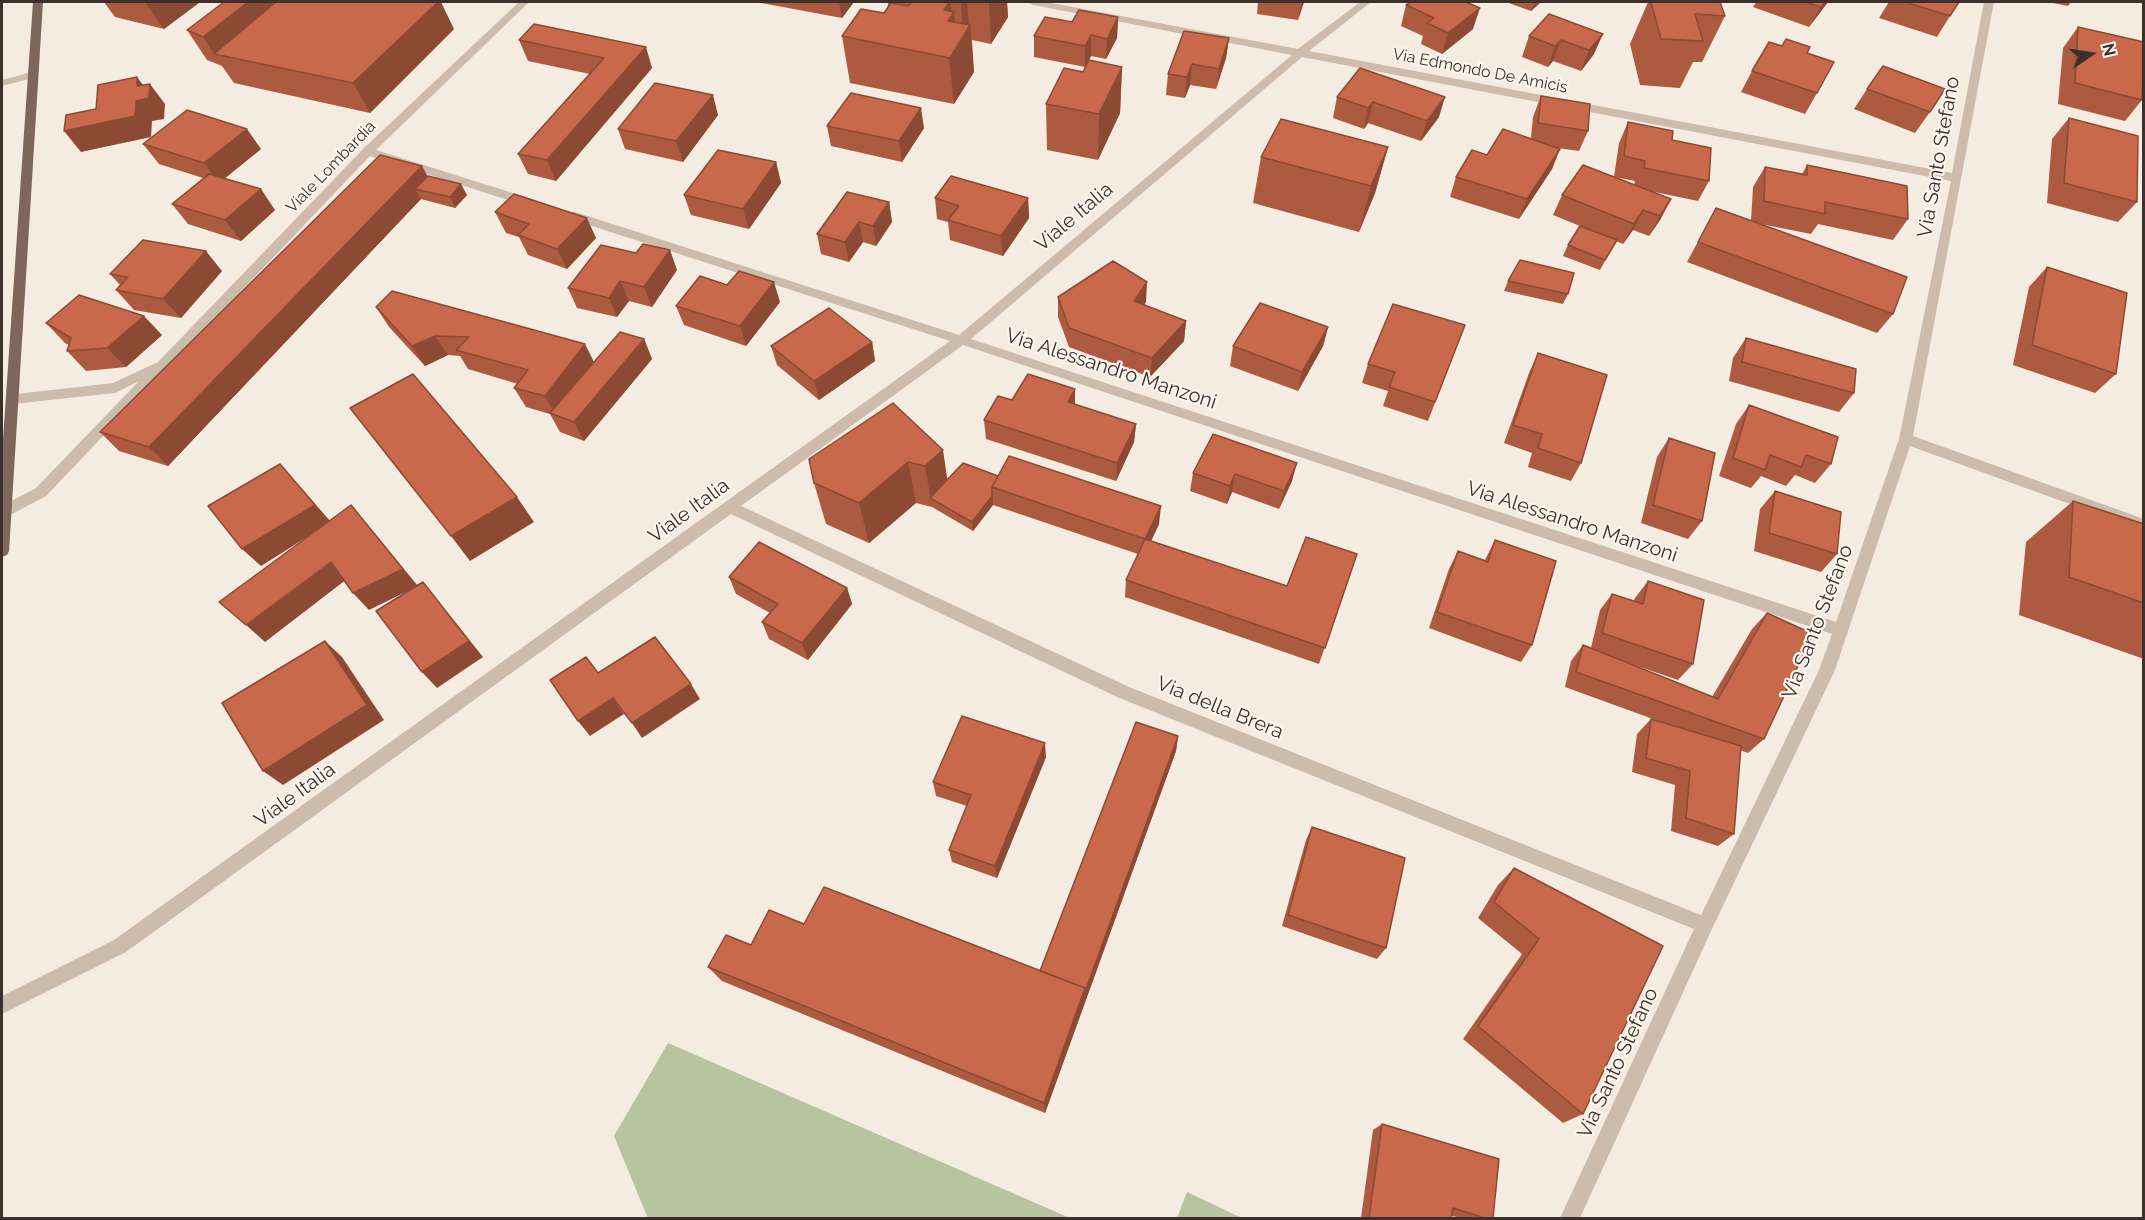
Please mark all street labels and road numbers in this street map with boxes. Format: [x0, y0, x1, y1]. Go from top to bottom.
street label: Via Edmondo De Amicis [1391, 45, 1569, 97]
street label: Via Santo Stefano [1913, 75, 1965, 239]
street label: Viale Lombardia [282, 117, 380, 217]
street label: Viale Italia [1030, 178, 1118, 256]
street label: Via Alessandro Manzoni [1003, 324, 1219, 414]
street label: Viale Italia [644, 474, 734, 548]
street label: Via Alessandro Manzoni [1464, 477, 1680, 567]
street label: Via Santo Stefano [1778, 542, 1858, 702]
street label: Via della Brera [1153, 672, 1287, 744]
street label: Viale Italia [250, 758, 340, 832]
street label: Via Santo Stefano [1573, 984, 1663, 1142]

